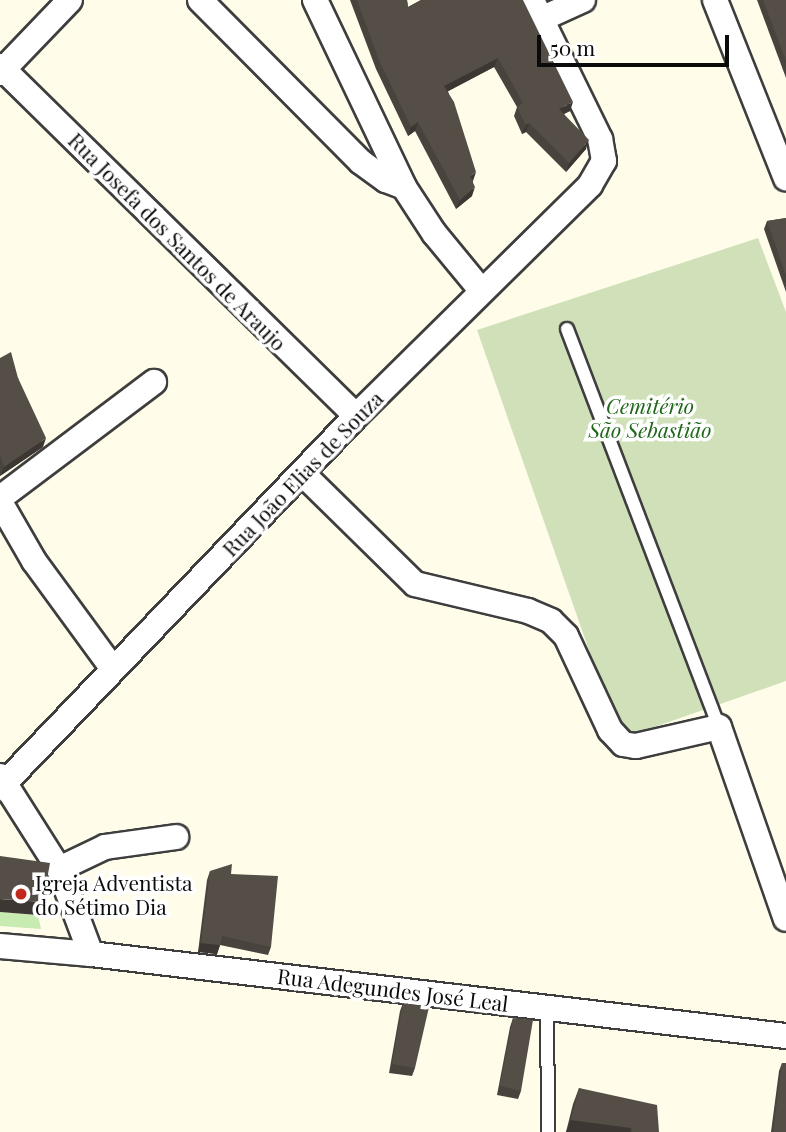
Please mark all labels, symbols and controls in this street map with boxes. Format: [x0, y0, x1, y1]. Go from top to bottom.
scale bar [541, 21, 734, 65]
text: 50 m [550, 33, 595, 61]
street label: Rua Josefa dos Santos de Araujo [63, 126, 293, 356]
street label: Rua João Elias de Souza [216, 385, 388, 561]
park label: Cemitério São Sebastião [588, 392, 712, 442]
place label: Igreja Adventista do Sétimo Dia [35, 869, 193, 919]
marker: Igreja Adventista do Sétimo Dia [13, 886, 29, 902]
street label: Rua Adegundes José Leal [276, 962, 510, 1016]

